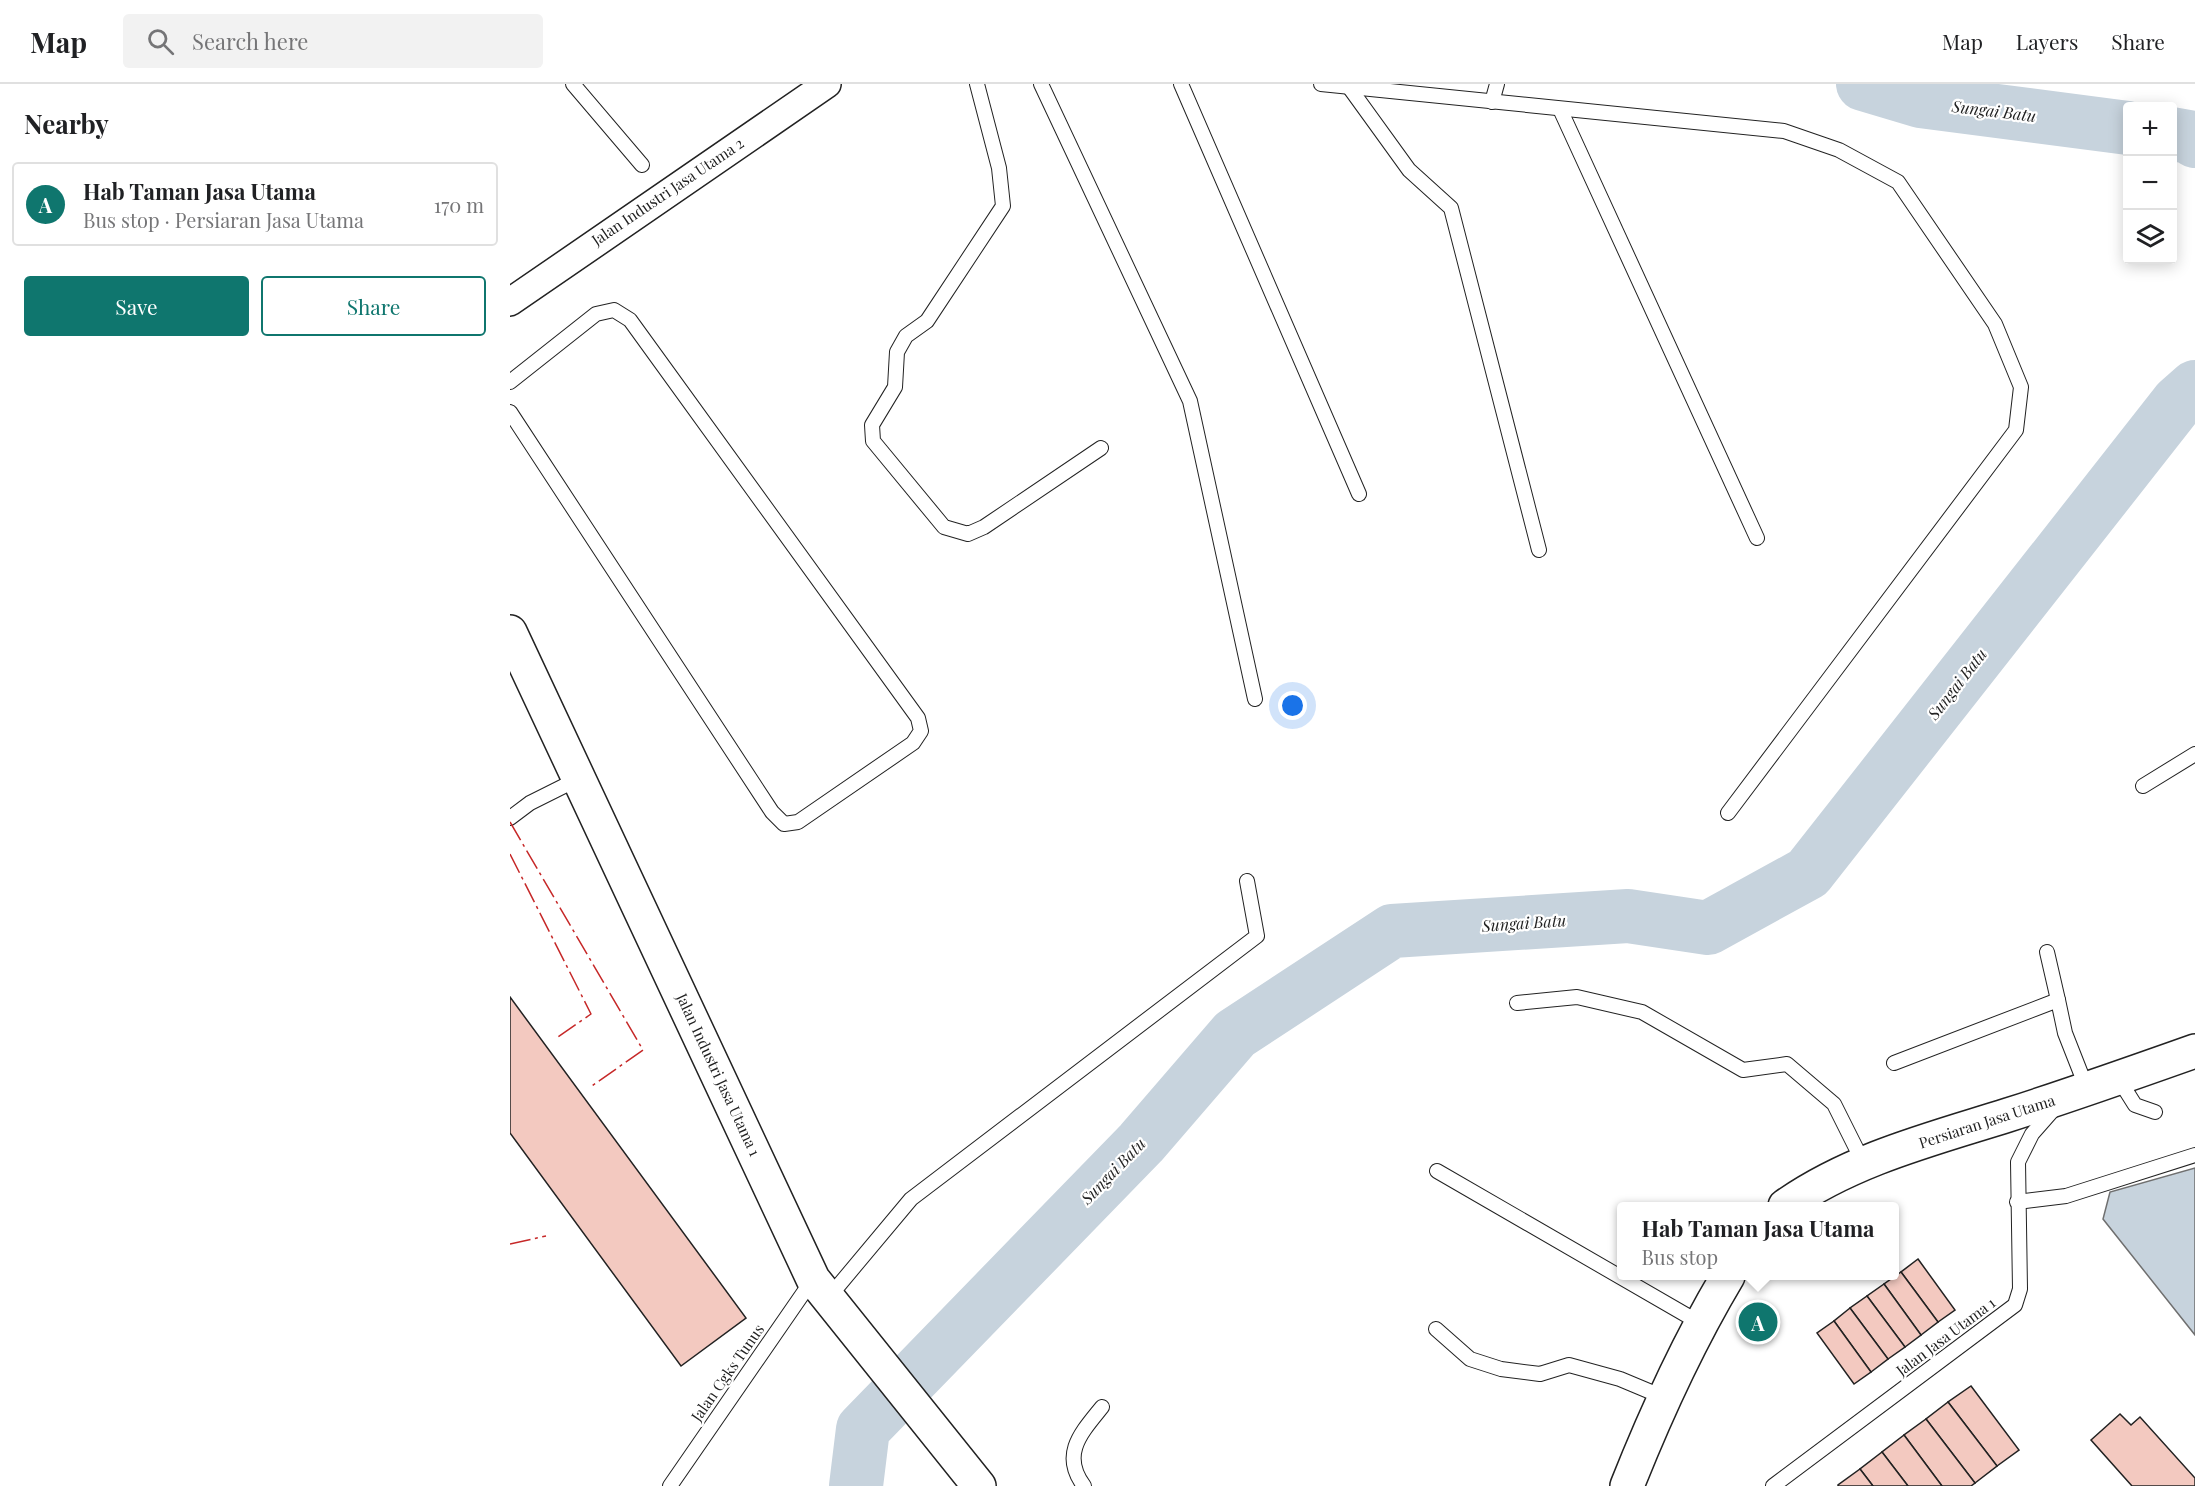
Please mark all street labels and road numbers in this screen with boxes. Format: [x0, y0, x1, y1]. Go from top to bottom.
street label: Jalan Industri Jasa Utama 2 [587, 133, 747, 250]
street label: Jalan Industri Jasa Utama 1 [672, 989, 766, 1160]
street label: Persiaran Jasa Utama [1916, 1089, 2058, 1152]
street label: Jalan Jasa Utama 1 [1891, 1292, 1999, 1381]
street label: Jalan Cgks Tunus [686, 1320, 768, 1426]

